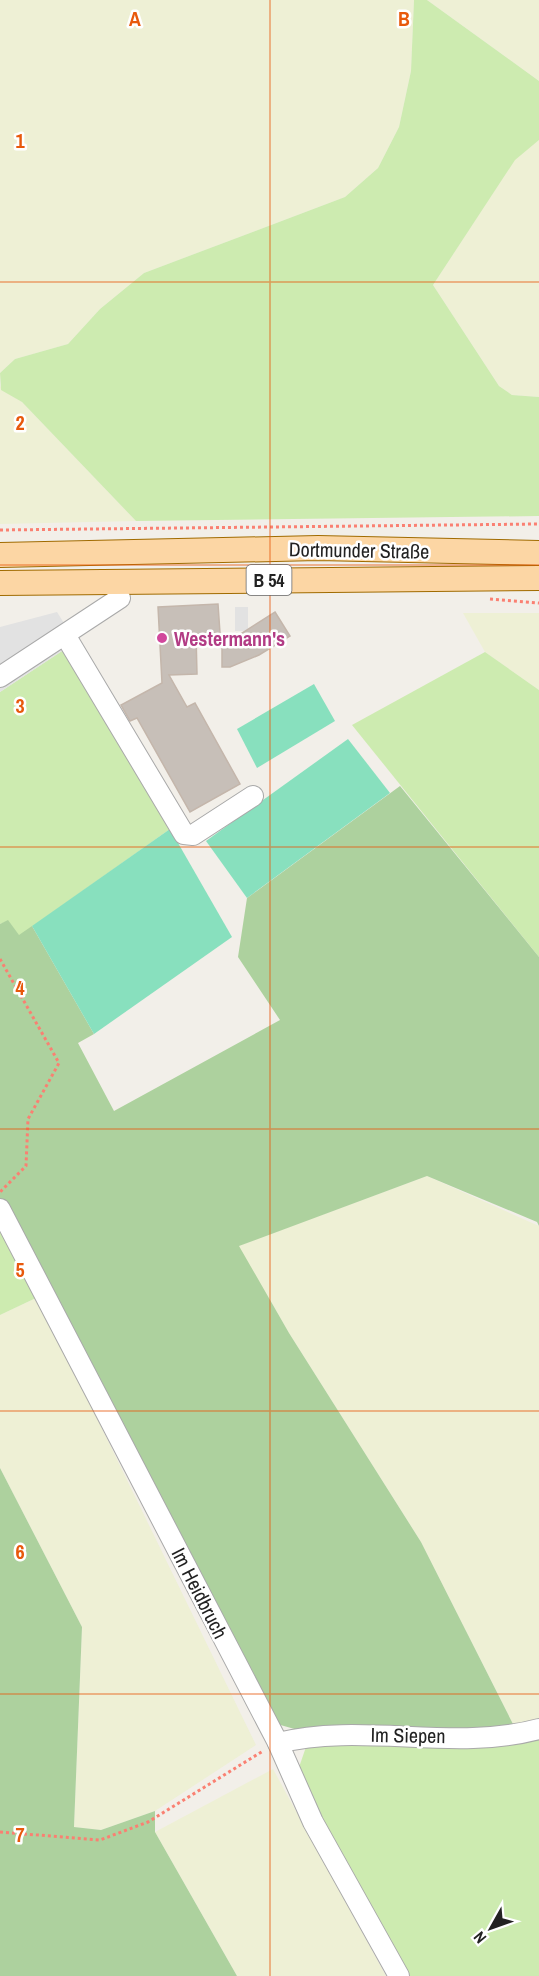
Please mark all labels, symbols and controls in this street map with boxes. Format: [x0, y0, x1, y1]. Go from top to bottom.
text: A [129, 5, 141, 32]
text: B [398, 5, 410, 32]
text: 1 [15, 127, 25, 154]
text: 2 [15, 409, 25, 436]
street label: Dortmunder Straße [289, 535, 429, 565]
road number: B 54 [246, 565, 292, 595]
place label: Westermann's [174, 625, 285, 652]
marker: Westermann's [155, 631, 169, 645]
text: 3 [15, 692, 25, 719]
text: 4 [15, 974, 25, 1001]
text: 5 [15, 1256, 25, 1283]
text: 6 [15, 1538, 25, 1565]
street label: Im Heidbruch [166, 1543, 234, 1643]
street label: Im Siepen [370, 1721, 446, 1749]
text: 7 [15, 1821, 25, 1848]
north arrow [461, 1898, 521, 1958]
text: N [468, 1927, 491, 1948]

